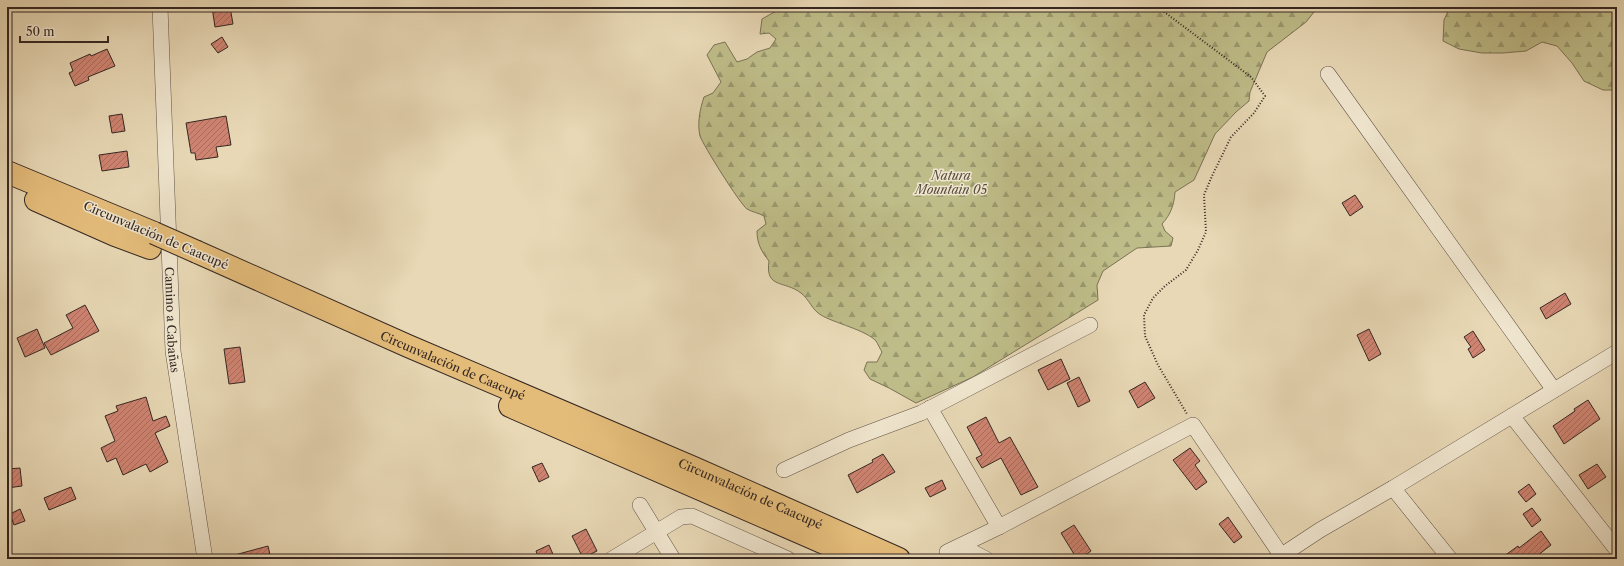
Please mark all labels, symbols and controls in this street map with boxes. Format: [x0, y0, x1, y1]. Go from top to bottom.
scale bar [20, 18, 108, 44]
text: 50 m [26, 24, 55, 39]
park label: Natura Mountain 05 [913, 168, 987, 197]
street label: Circunvalación de Caacupé [81, 198, 231, 272]
street label: Camino a Cabañas [162, 266, 184, 374]
street label: Circunvalación de Caacupé [378, 327, 528, 403]
street label: Circunvalación de Caacupé [676, 455, 825, 532]

